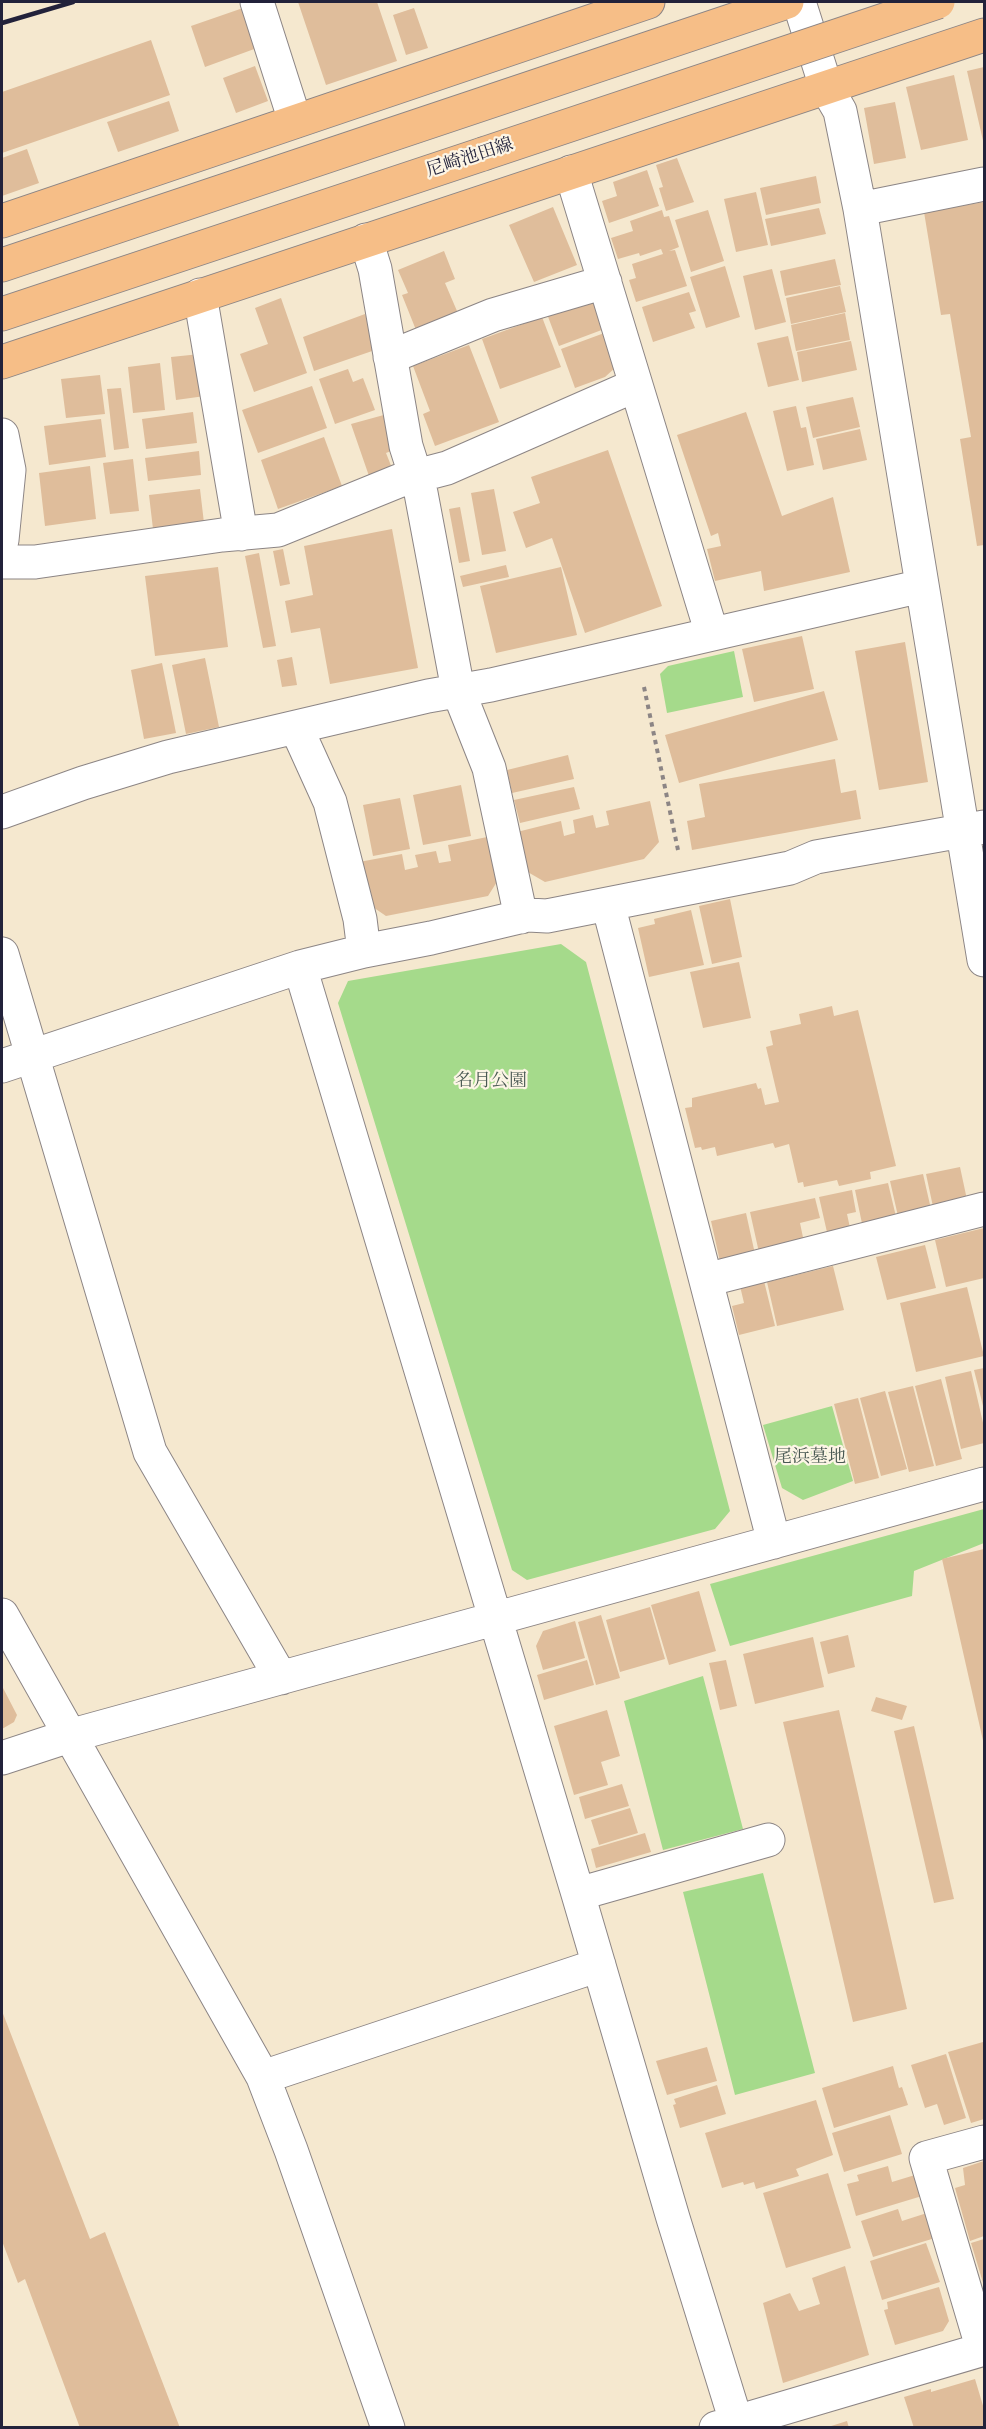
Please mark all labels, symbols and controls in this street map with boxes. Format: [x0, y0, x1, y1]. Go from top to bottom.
street label: 尼崎池田線 [424, 134, 516, 182]
park label: 名月公園 [455, 1071, 527, 1093]
park label: 尾浜墓地 [774, 1447, 846, 1469]

